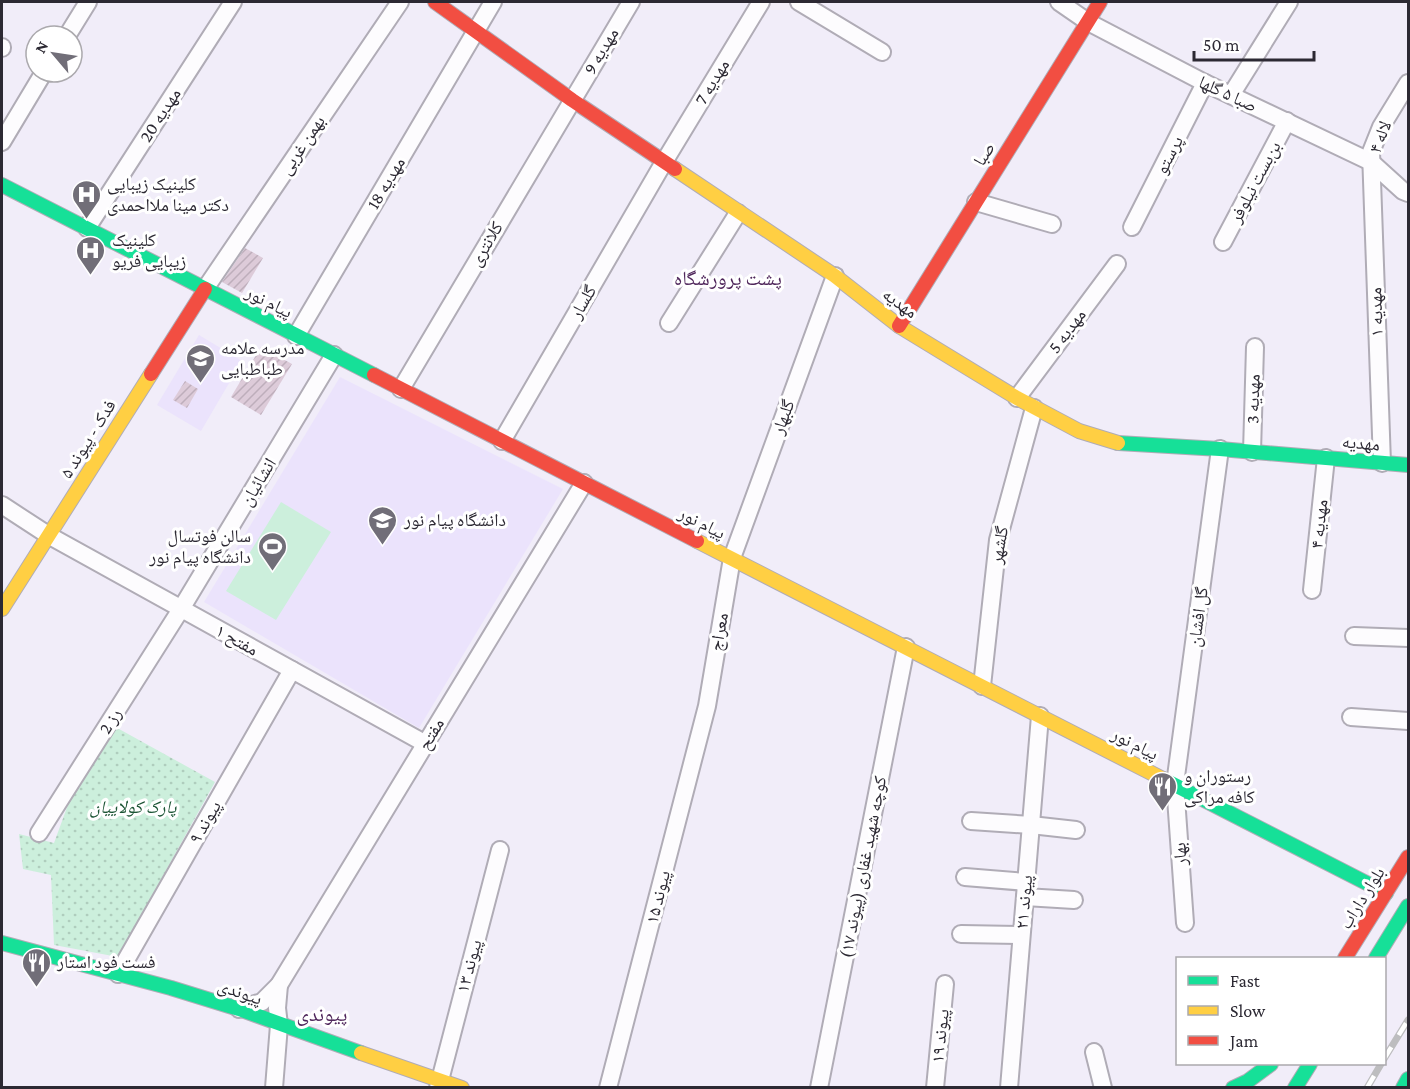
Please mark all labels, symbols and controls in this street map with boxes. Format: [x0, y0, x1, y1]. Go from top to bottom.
north arrow [24, 24, 84, 84]
street label: مهدیه 9 [579, 24, 623, 78]
scale bar [1194, 24, 1314, 62]
text: 50 m [1203, 35, 1240, 55]
text: N [31, 38, 51, 56]
street label: مهدیه 7 [691, 56, 734, 109]
street label: صبا ۵ گلها [1195, 72, 1260, 117]
street label: مهدیه 20 [135, 84, 185, 146]
street label: بهمن غربی [275, 112, 330, 179]
street label: لاله ۴ [1365, 118, 1395, 156]
street label: پرستو [1151, 133, 1188, 178]
street label: بن‌بست نیلوفر [1225, 138, 1286, 228]
street label: صبا [969, 139, 999, 170]
street label: مهدیه 18 [363, 153, 410, 213]
place label: کلینیک زیبایی دکتر مینا ملااحمدی [107, 174, 229, 216]
hospital icon: کلینیک زیبایی دکتر مینا ملااحمدی [70, 178, 102, 220]
street label: کلانتری [465, 218, 508, 270]
place label: کلینیک زیبایی فریو [112, 230, 186, 272]
hospital icon: کلینیک زیبایی فریو [75, 234, 107, 276]
district label: پشت پرورشگاه [674, 267, 782, 290]
street label: پیام نور [241, 281, 296, 324]
street label: گلسار [565, 281, 601, 323]
street label: مهدیه [879, 284, 921, 322]
street label: مهدیه ۱ [1365, 287, 1387, 337]
street label: مهدیه 5 [1044, 305, 1090, 357]
place label: مدرسه علامه طباطبایی [221, 338, 304, 380]
school or university icon: مدرسه علامه طباطبایی [184, 342, 216, 384]
street label: مهدیه 3 [1242, 374, 1264, 424]
street label: فدک - پیوند ۵ [56, 396, 121, 482]
street label: گلبهار [767, 396, 799, 438]
street label: مهدیه [1341, 431, 1381, 455]
street label: انشائیان [236, 454, 281, 510]
street label: مهدیه ۴ [1306, 498, 1332, 550]
street label: پیام نور [674, 502, 729, 545]
school or university icon: دانشگاه پیام نور [367, 504, 399, 546]
place label: دانشگاه پیام نور [403, 510, 506, 532]
street label: گلشهر [986, 524, 1012, 566]
place label: سالن فوتسال دانشگاه پیام نور [148, 526, 251, 569]
sports icon: سالن فوتسال دانشگاه پیام نور [256, 530, 288, 572]
street label: گل افشان [1184, 585, 1213, 648]
street label: معراج [706, 611, 734, 653]
street label: مفتح ۱ [211, 620, 262, 661]
street label: رز 2 [95, 705, 125, 737]
street label: مفتح [414, 714, 450, 755]
street label: پیام نور [1107, 723, 1162, 766]
place label: رستوران و کافه مراکی [1184, 766, 1255, 808]
restaurant icon: رستوران و کافه مراکی [1147, 770, 1179, 812]
street label: کوچه شهید غفاری (پیوند ۱۷) [836, 774, 892, 960]
park label: پارک کولاییان [89, 797, 177, 818]
street label: پیوند ۹ [185, 797, 226, 848]
street label: بهار [1169, 842, 1191, 867]
street label: بلوار داراب [1335, 863, 1389, 933]
street label: پیوند ۱۵ [642, 868, 675, 926]
street label: پیوند ۲۱ [1012, 874, 1037, 930]
street label: پیوند ۱۳ [452, 937, 487, 995]
restaurant icon: فست فود استار [20, 946, 52, 988]
place label: فست فود استار [56, 952, 156, 972]
legend [1176, 957, 1386, 1065]
text: Fast [1230, 971, 1261, 991]
street label: پیوندی [215, 975, 265, 1010]
text: Slow [1230, 1001, 1266, 1021]
district label: پیوندی [297, 1003, 347, 1026]
street label: پیوند ۱۹ [927, 1008, 954, 1064]
text: Jam [1228, 1031, 1259, 1051]

